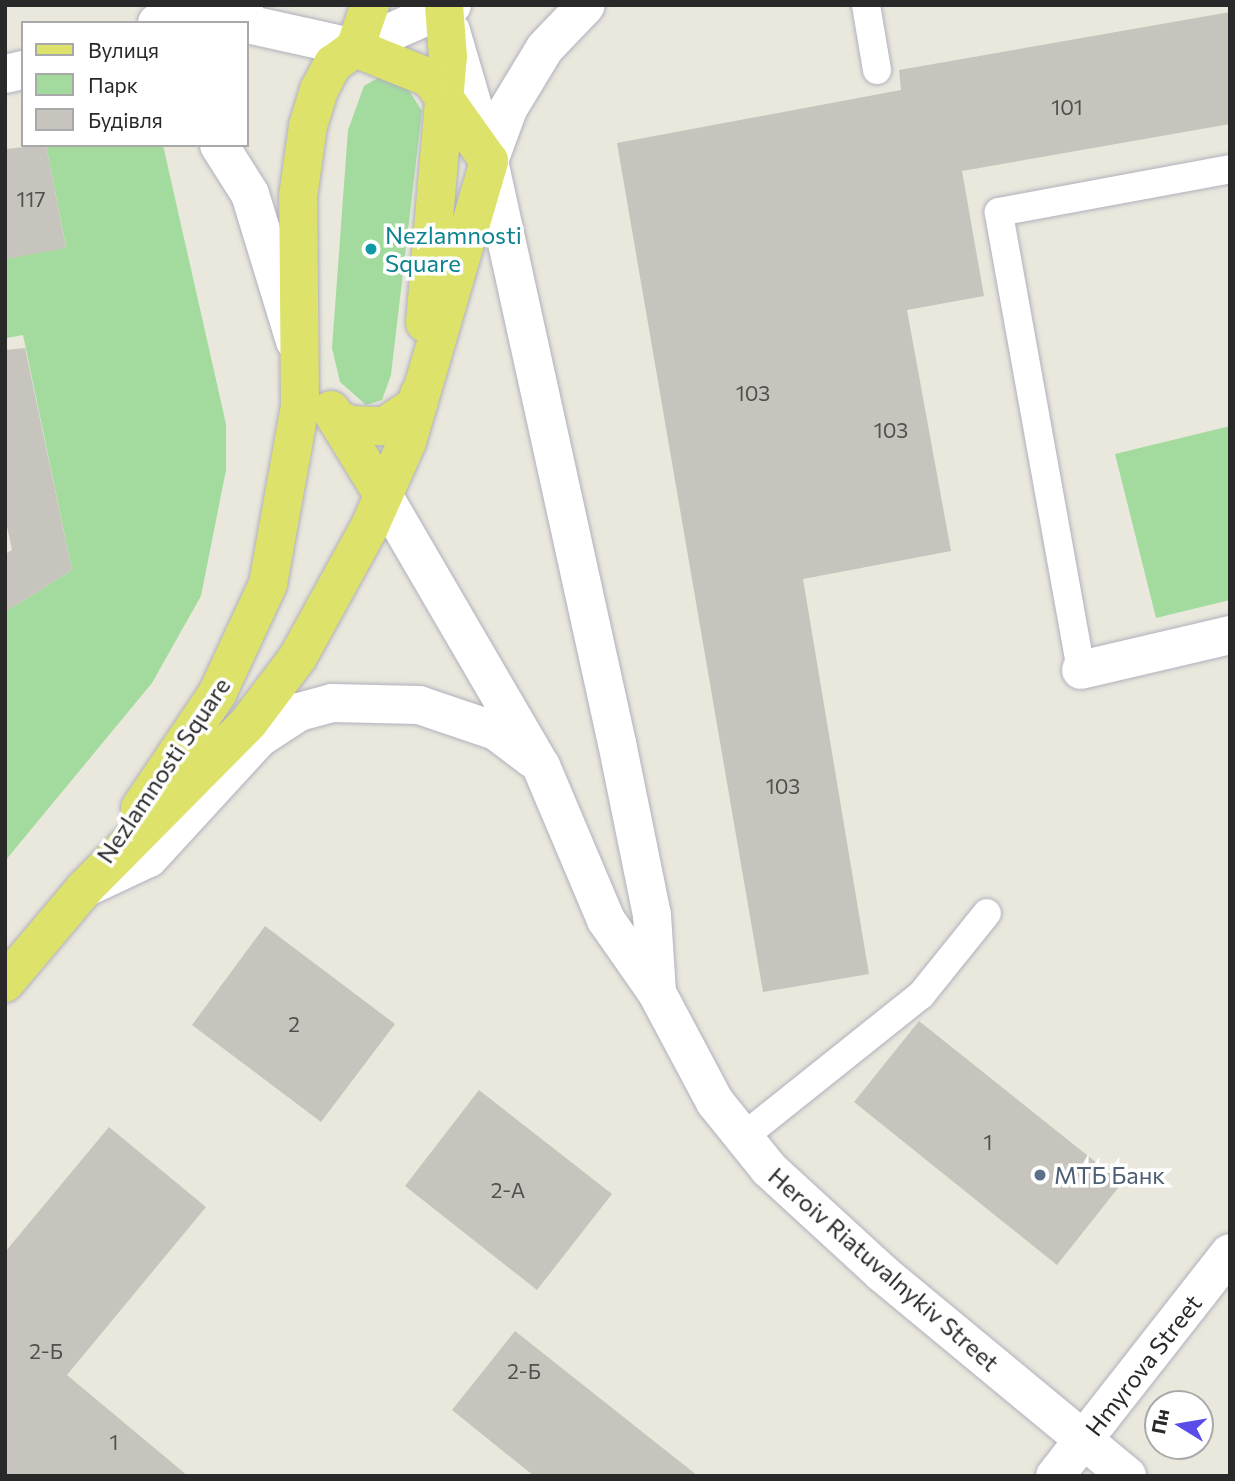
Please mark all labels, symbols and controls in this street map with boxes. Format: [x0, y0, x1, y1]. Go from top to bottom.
legend [21, 21, 248, 147]
text: Вулиця [88, 37, 159, 62]
text: Парк [88, 72, 138, 97]
house number: 101 [1051, 94, 1083, 120]
text: Будівля [88, 107, 163, 132]
house number: 117 [16, 186, 46, 212]
place label: Nezlamnosti Square [385, 221, 522, 277]
marker: Nezlamnosti Square [363, 241, 379, 257]
house number: 103 [736, 380, 770, 406]
house number: 103 [874, 417, 908, 443]
street label: Nezlamnosti Square [90, 672, 236, 868]
house number: 103 [766, 773, 800, 799]
house number: 2 [288, 1011, 300, 1037]
house number: 1 [984, 1129, 992, 1155]
street label: Heroiv Riatuvalnykiv Street [763, 1161, 1005, 1377]
place label: МТБ Банк [1054, 1161, 1165, 1189]
marker: МТБ Банк [1032, 1167, 1048, 1183]
house number: 2-А [491, 1177, 525, 1203]
street label: Hmyrova Street [1079, 1289, 1207, 1441]
house number: 2-Б [29, 1338, 63, 1364]
house number: 2-Б [507, 1358, 541, 1384]
north arrow [1144, 1390, 1214, 1460]
text: Пн [1146, 1407, 1174, 1436]
house number: 1 [110, 1429, 118, 1455]

